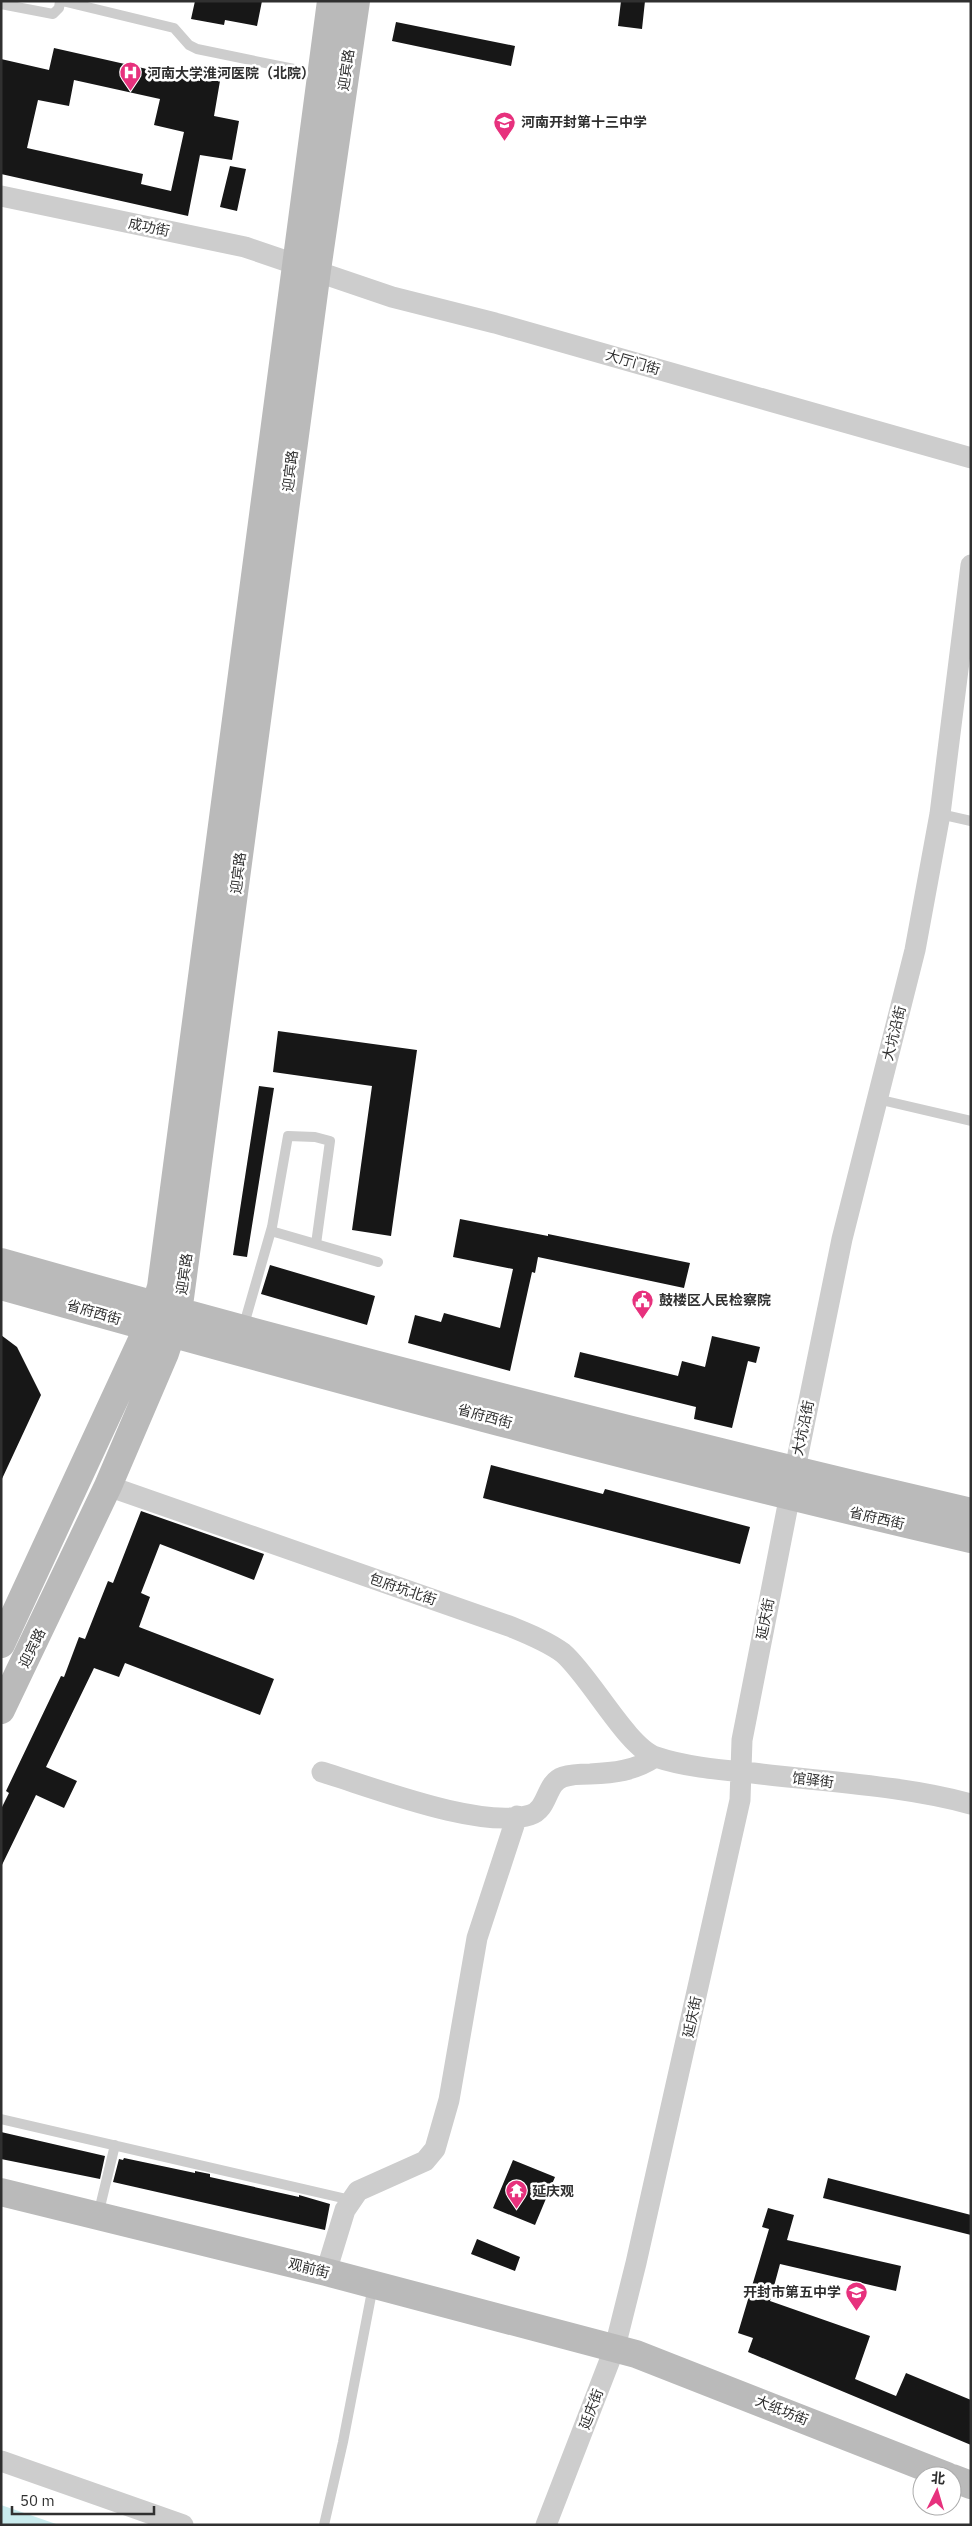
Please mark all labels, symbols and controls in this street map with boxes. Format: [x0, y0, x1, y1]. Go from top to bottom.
street label: 迎宾路 [334, 48, 358, 92]
hospital icon: 河南大学淮河医院（北院） [119, 61, 143, 92]
place label: 河南大学淮河医院（北院） [147, 64, 315, 82]
school or university icon: 河南开封第十三中学 [493, 110, 517, 141]
place label: 河南开封第十三中学 [521, 113, 647, 131]
street label: 成功街 [127, 214, 171, 240]
street label: 大厅门街 [604, 346, 662, 378]
street label: 迎宾路 [279, 449, 301, 493]
street label: 迎宾路 [227, 851, 249, 895]
street label: 大坑沿街 [878, 1004, 910, 1062]
street label: 迎宾路 [172, 1252, 196, 1296]
public building icon: 鼓楼区人民检察院 [631, 1288, 655, 1319]
place label: 鼓楼区人民检察院 [659, 1291, 771, 1309]
street label: 省府西街 [65, 1296, 123, 1328]
street label: 大坑沿街 [788, 1399, 818, 1457]
street label: 省府西街 [456, 1400, 514, 1432]
street label: 省府西街 [848, 1503, 906, 1533]
street label: 包府坑北街 [367, 1569, 439, 1609]
street label: 延庆街 [752, 1597, 778, 1641]
street label: 迎宾路 [15, 1625, 49, 1671]
street label: 馆驿街 [791, 1769, 835, 1791]
street label: 延庆街 [679, 1995, 705, 2039]
temple icon: 延庆观 [504, 2179, 528, 2210]
place label: 延庆观 [532, 2182, 574, 2200]
street label: 观前街 [286, 2254, 332, 2282]
school or university icon: 开封市第五中学 [845, 2280, 869, 2311]
place label: 开封市第五中学 [743, 2283, 841, 2301]
street label: 延庆街 [575, 2386, 607, 2432]
street label: 大纸坊街 [753, 2391, 811, 2429]
north arrow [912, 2466, 962, 2516]
text: 北 [930, 2468, 946, 2488]
scale bar [12, 2484, 155, 2516]
text: 50 m [20, 2491, 55, 2510]

